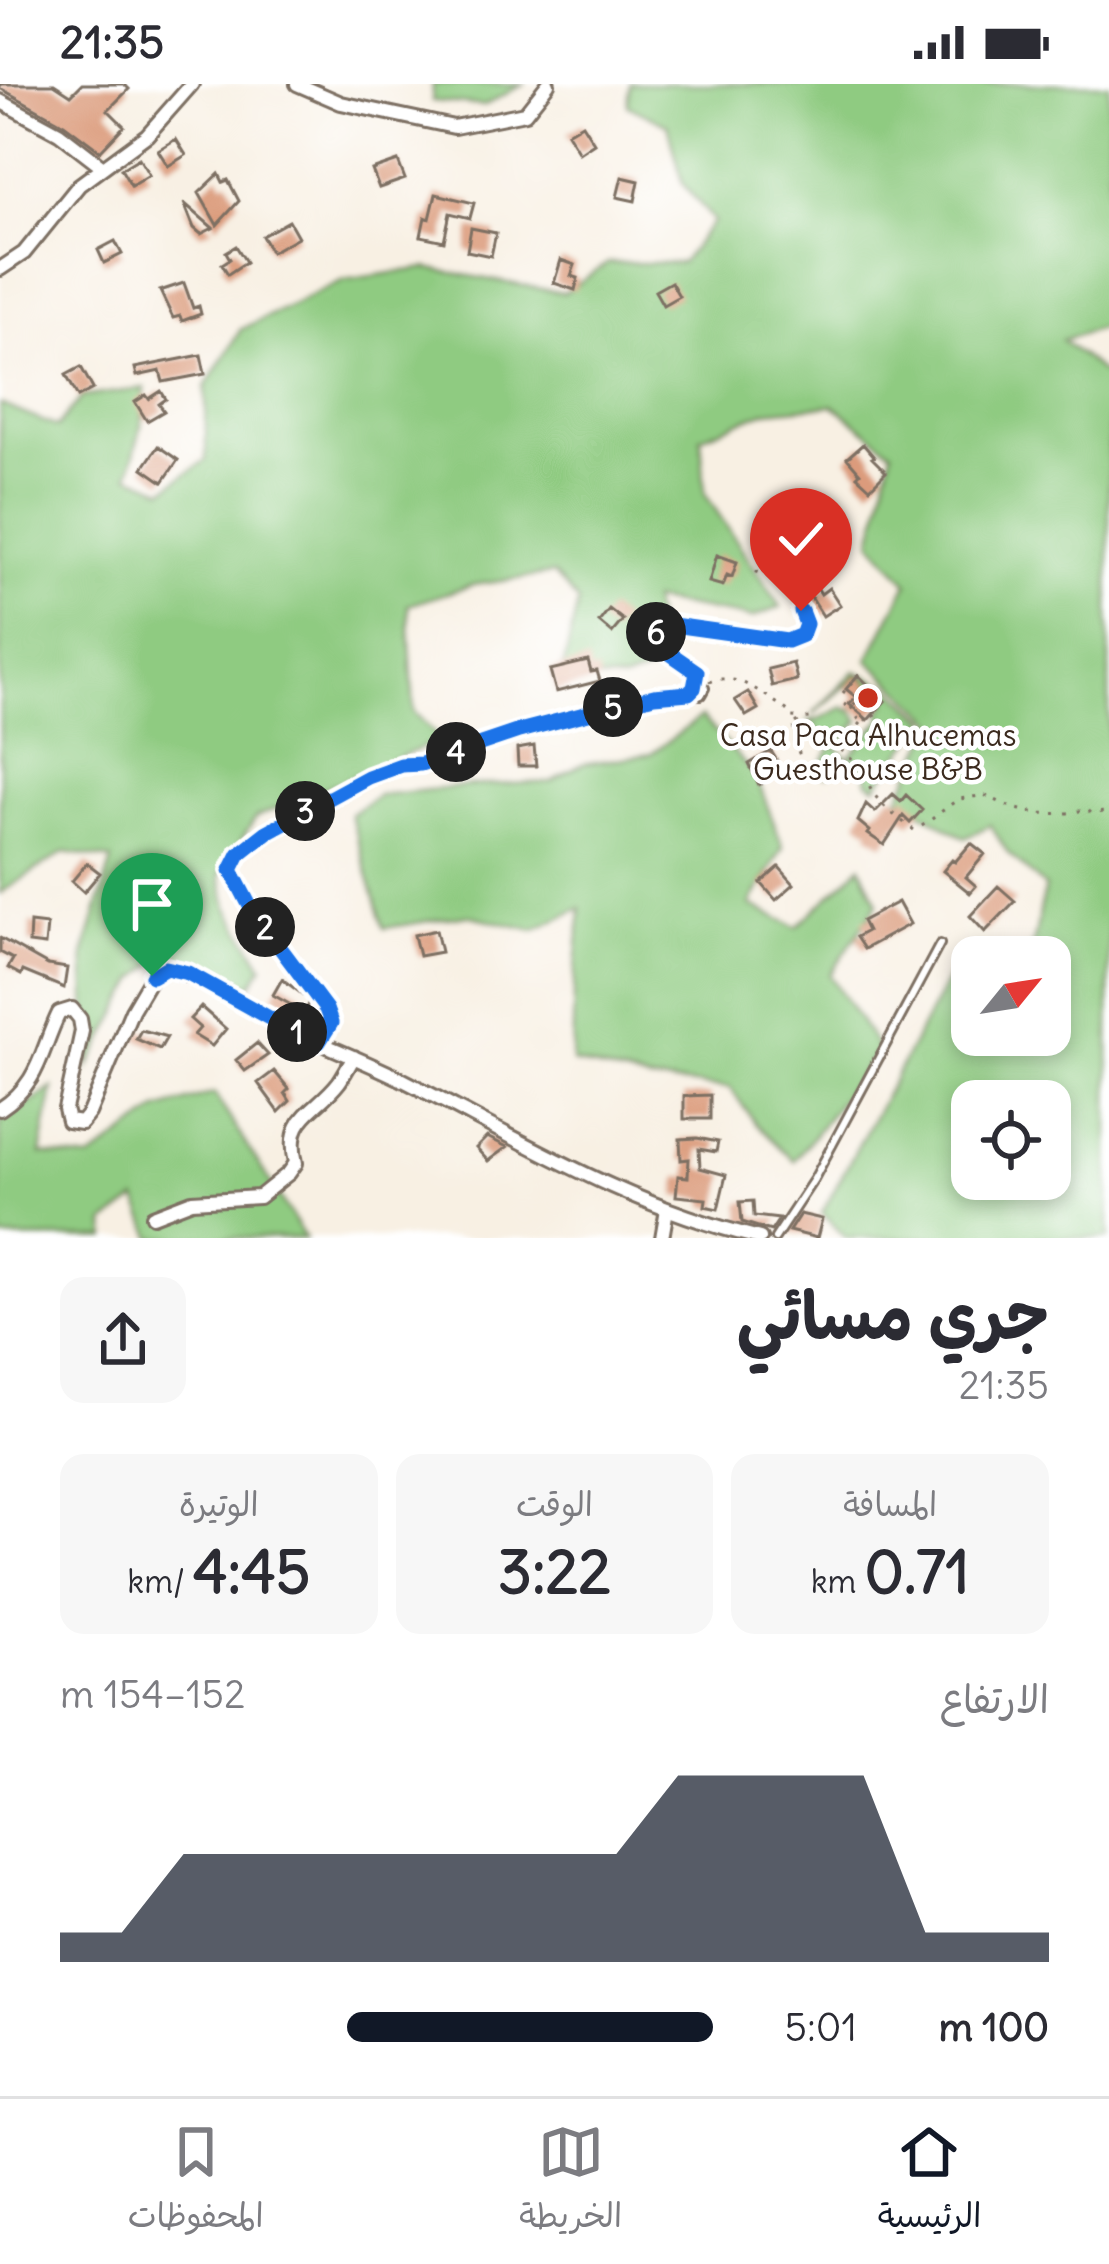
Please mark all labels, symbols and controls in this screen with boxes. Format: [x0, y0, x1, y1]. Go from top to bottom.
text: 21:35 [60, 14, 164, 70]
pin [750, 488, 852, 611]
icon: check [768, 506, 834, 572]
pin: 6 [626, 602, 686, 662]
text: 6 [646, 611, 666, 653]
pin: 5 [583, 677, 643, 737]
marker: Casa Paca Alhucemas Guesthouse B&B [855, 685, 881, 711]
text: 5 [604, 686, 622, 728]
place label: Casa Paca Alhucemas Guesthouse B&B [720, 716, 1016, 788]
pin: 4 [426, 722, 486, 782]
text: 4 [446, 731, 466, 773]
pin: 3 [275, 781, 335, 841]
text: 3 [296, 790, 314, 832]
pin [101, 853, 203, 976]
icon: arrive [119, 871, 185, 937]
pin: 2 [235, 897, 295, 957]
text: 2 [256, 906, 274, 948]
north arrow [951, 936, 1071, 1056]
map controls [951, 936, 1071, 1200]
pin: 1 [267, 1002, 327, 1062]
text: 1 [290, 1011, 304, 1053]
button: locate [951, 1080, 1071, 1200]
text: جري مسائي [737, 1274, 1049, 1357]
button: share [60, 1277, 186, 1403]
text: 21:35 [959, 1361, 1049, 1410]
text: الوتيرة [179, 1483, 259, 1525]
text: الوقت [516, 1483, 593, 1525]
text: المسافة [843, 1483, 937, 1525]
text: 4:45 [193, 1534, 310, 1609]
text: 3:22 [498, 1534, 611, 1609]
text: 0.71 [864, 1534, 970, 1609]
text: /km [127, 1560, 193, 1602]
text: km [811, 1560, 864, 1602]
text: 152–154 m [60, 1670, 245, 1719]
text: الارتفاع [940, 1675, 1049, 1724]
text: 5:01 [785, 2003, 857, 2052]
text: 100 m [939, 2003, 1049, 2052]
tab: المحفوظات [128, 2119, 264, 2245]
tab: الخريطة [519, 2119, 622, 2245]
tab: الرئيسية [878, 2119, 981, 2245]

